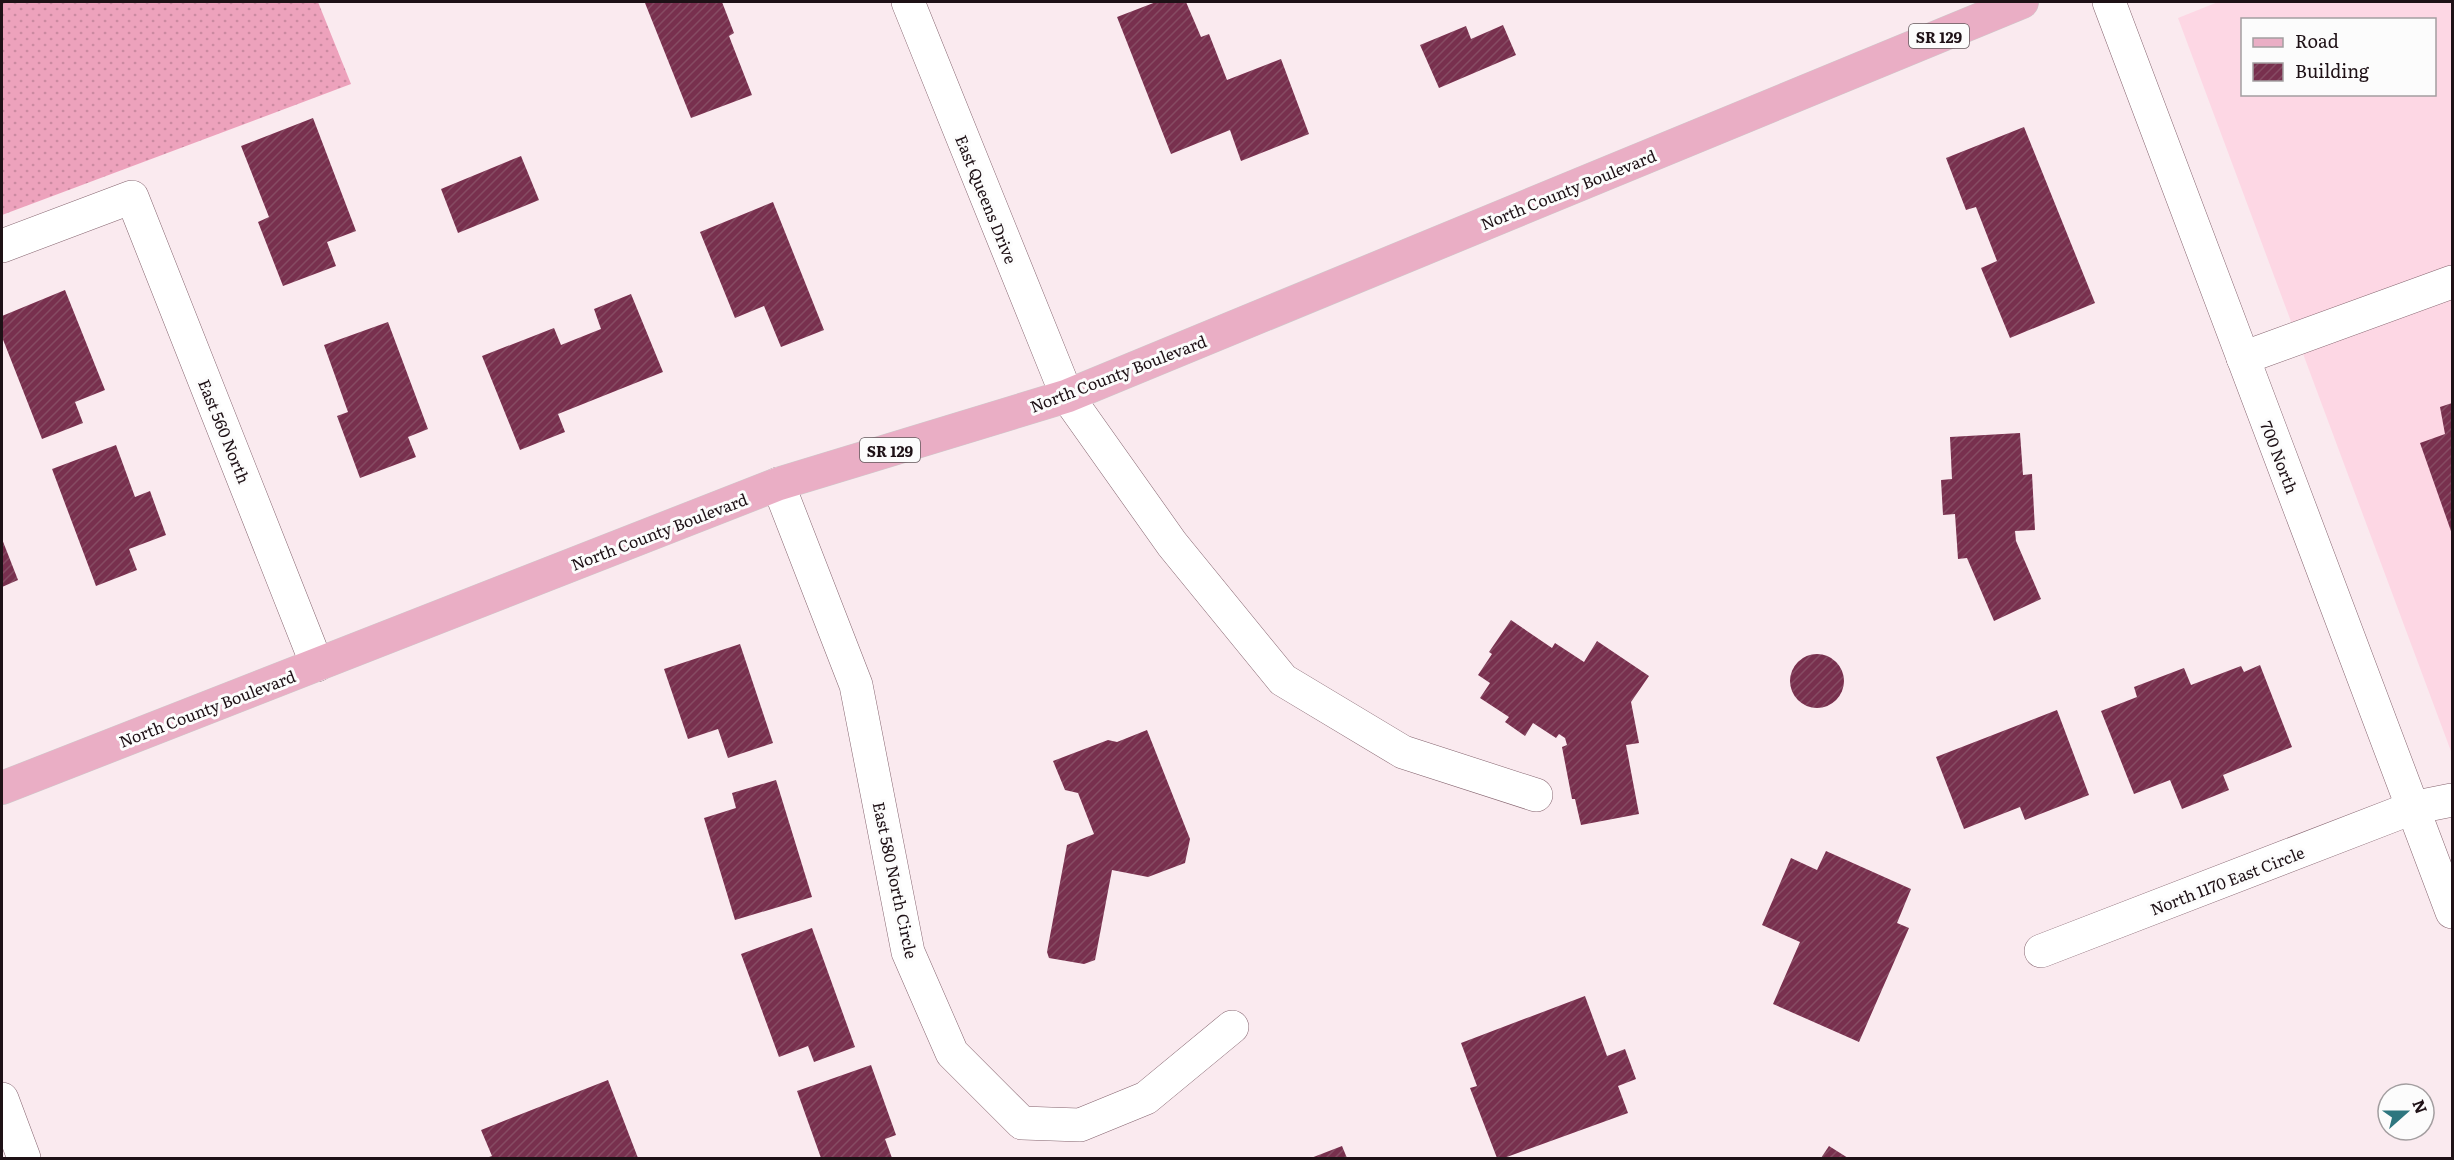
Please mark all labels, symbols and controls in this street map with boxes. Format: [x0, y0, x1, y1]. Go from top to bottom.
legend [2241, 18, 2436, 96]
road number: SR 129 [1909, 24, 1969, 48]
text: Road [2295, 27, 2339, 54]
text: Building [2295, 57, 2370, 84]
street label: East Queens Drive [950, 131, 1024, 267]
street label: North County Boulevard [1477, 143, 1660, 235]
street label: North County Boulevard [1026, 328, 1210, 418]
street label: East 560 North [193, 375, 257, 487]
street label: 700 North [2255, 417, 2305, 497]
road number: SR 129 [860, 438, 920, 462]
street label: North County Boulevard [567, 486, 751, 576]
street label: North County Boulevard [115, 663, 299, 753]
street label: East 580 North Circle [868, 799, 924, 961]
street label: North 1170 East Circle [2146, 840, 2308, 920]
north arrow [2376, 1082, 2436, 1142]
text: N [2407, 1096, 2435, 1117]

